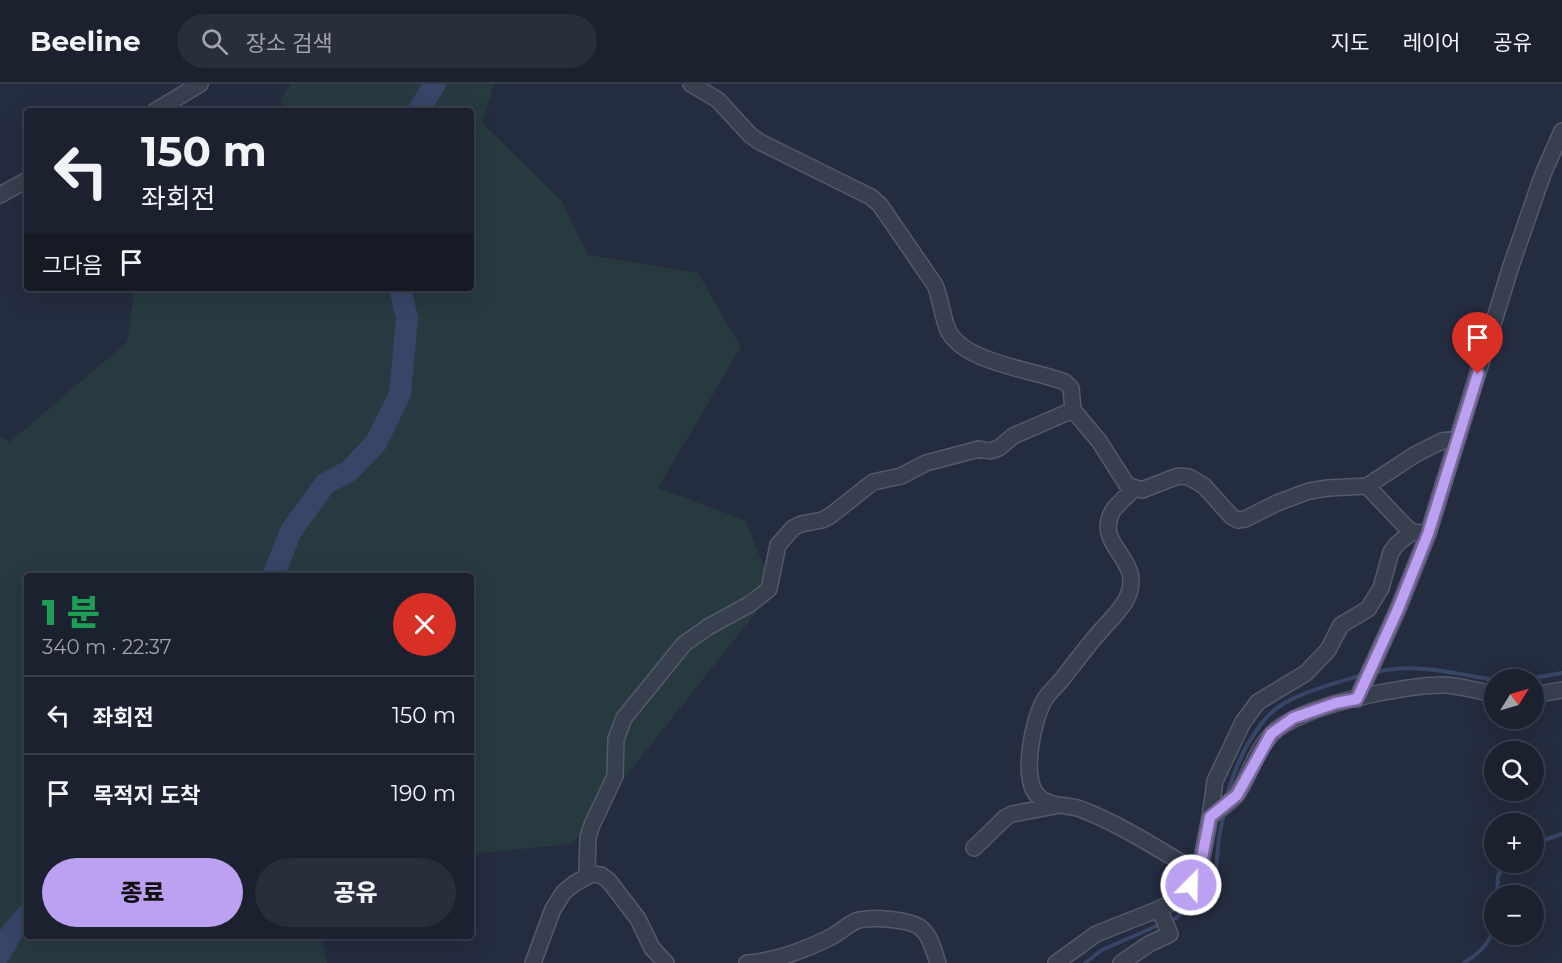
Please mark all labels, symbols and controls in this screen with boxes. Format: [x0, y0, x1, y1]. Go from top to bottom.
search box [177, 14, 597, 68]
text: Beeline [30, 24, 141, 58]
icon: search [198, 25, 231, 58]
text: 장소 검색 [246, 30, 332, 57]
text: 지도 [1331, 30, 1369, 55]
text: 레이어 [1402, 30, 1460, 55]
text: 공유 [1493, 30, 1532, 55]
text: 150 m [141, 125, 267, 177]
icon: left [42, 132, 120, 210]
text: 좌회전 [141, 182, 216, 215]
icon: arrive [115, 246, 148, 279]
text: 그다음 [42, 252, 103, 279]
pin [1452, 312, 1503, 374]
icon: arrive [1461, 321, 1494, 354]
text: 1 분 [42, 590, 100, 634]
button: close [393, 593, 456, 656]
text: 340 m · 22:37 [42, 635, 172, 659]
north arrow [1484, 669, 1544, 729]
map controls [1484, 669, 1544, 945]
icon: left [42, 699, 75, 732]
text: 150 m [392, 702, 456, 729]
text: 좌회전 [93, 704, 154, 731]
button: search [1484, 741, 1544, 801]
icon: arrive [42, 777, 75, 810]
text: 190 m [391, 780, 456, 807]
text: 목적지 도착 [93, 782, 200, 809]
button: + [1484, 813, 1544, 873]
position arrow [1159, 853, 1223, 917]
button: 종료 [42, 858, 243, 927]
button: 공유 [255, 858, 456, 927]
button: − [1484, 885, 1544, 945]

